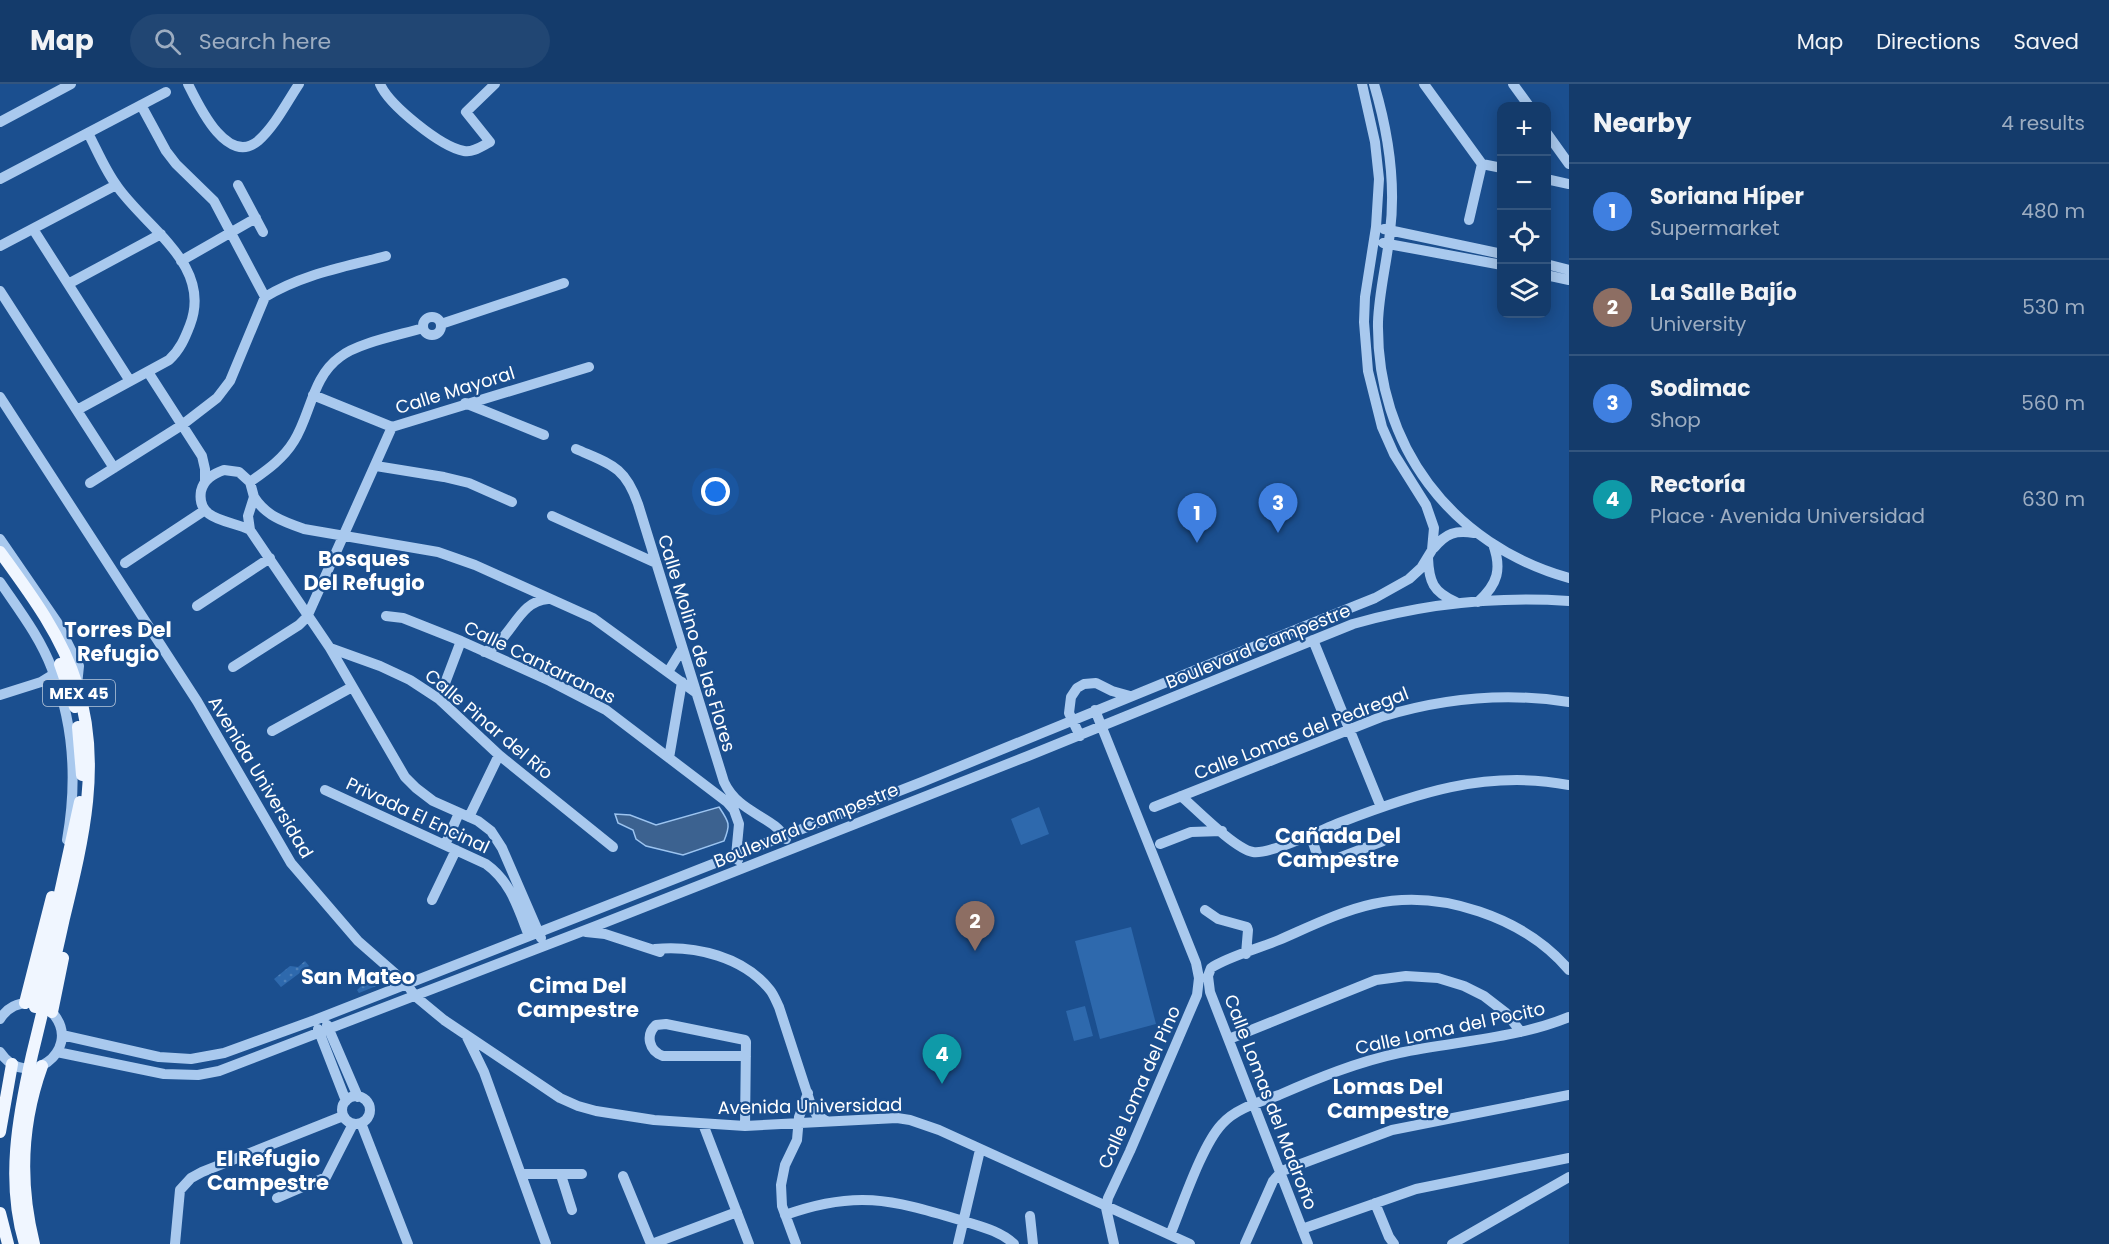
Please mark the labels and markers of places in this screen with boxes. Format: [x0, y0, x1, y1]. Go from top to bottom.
pin: 3 [1258, 484, 1298, 533]
pin: 1 [1178, 494, 1216, 543]
pin: 2 [956, 902, 994, 951]
pin: 4 [922, 1034, 962, 1084]

